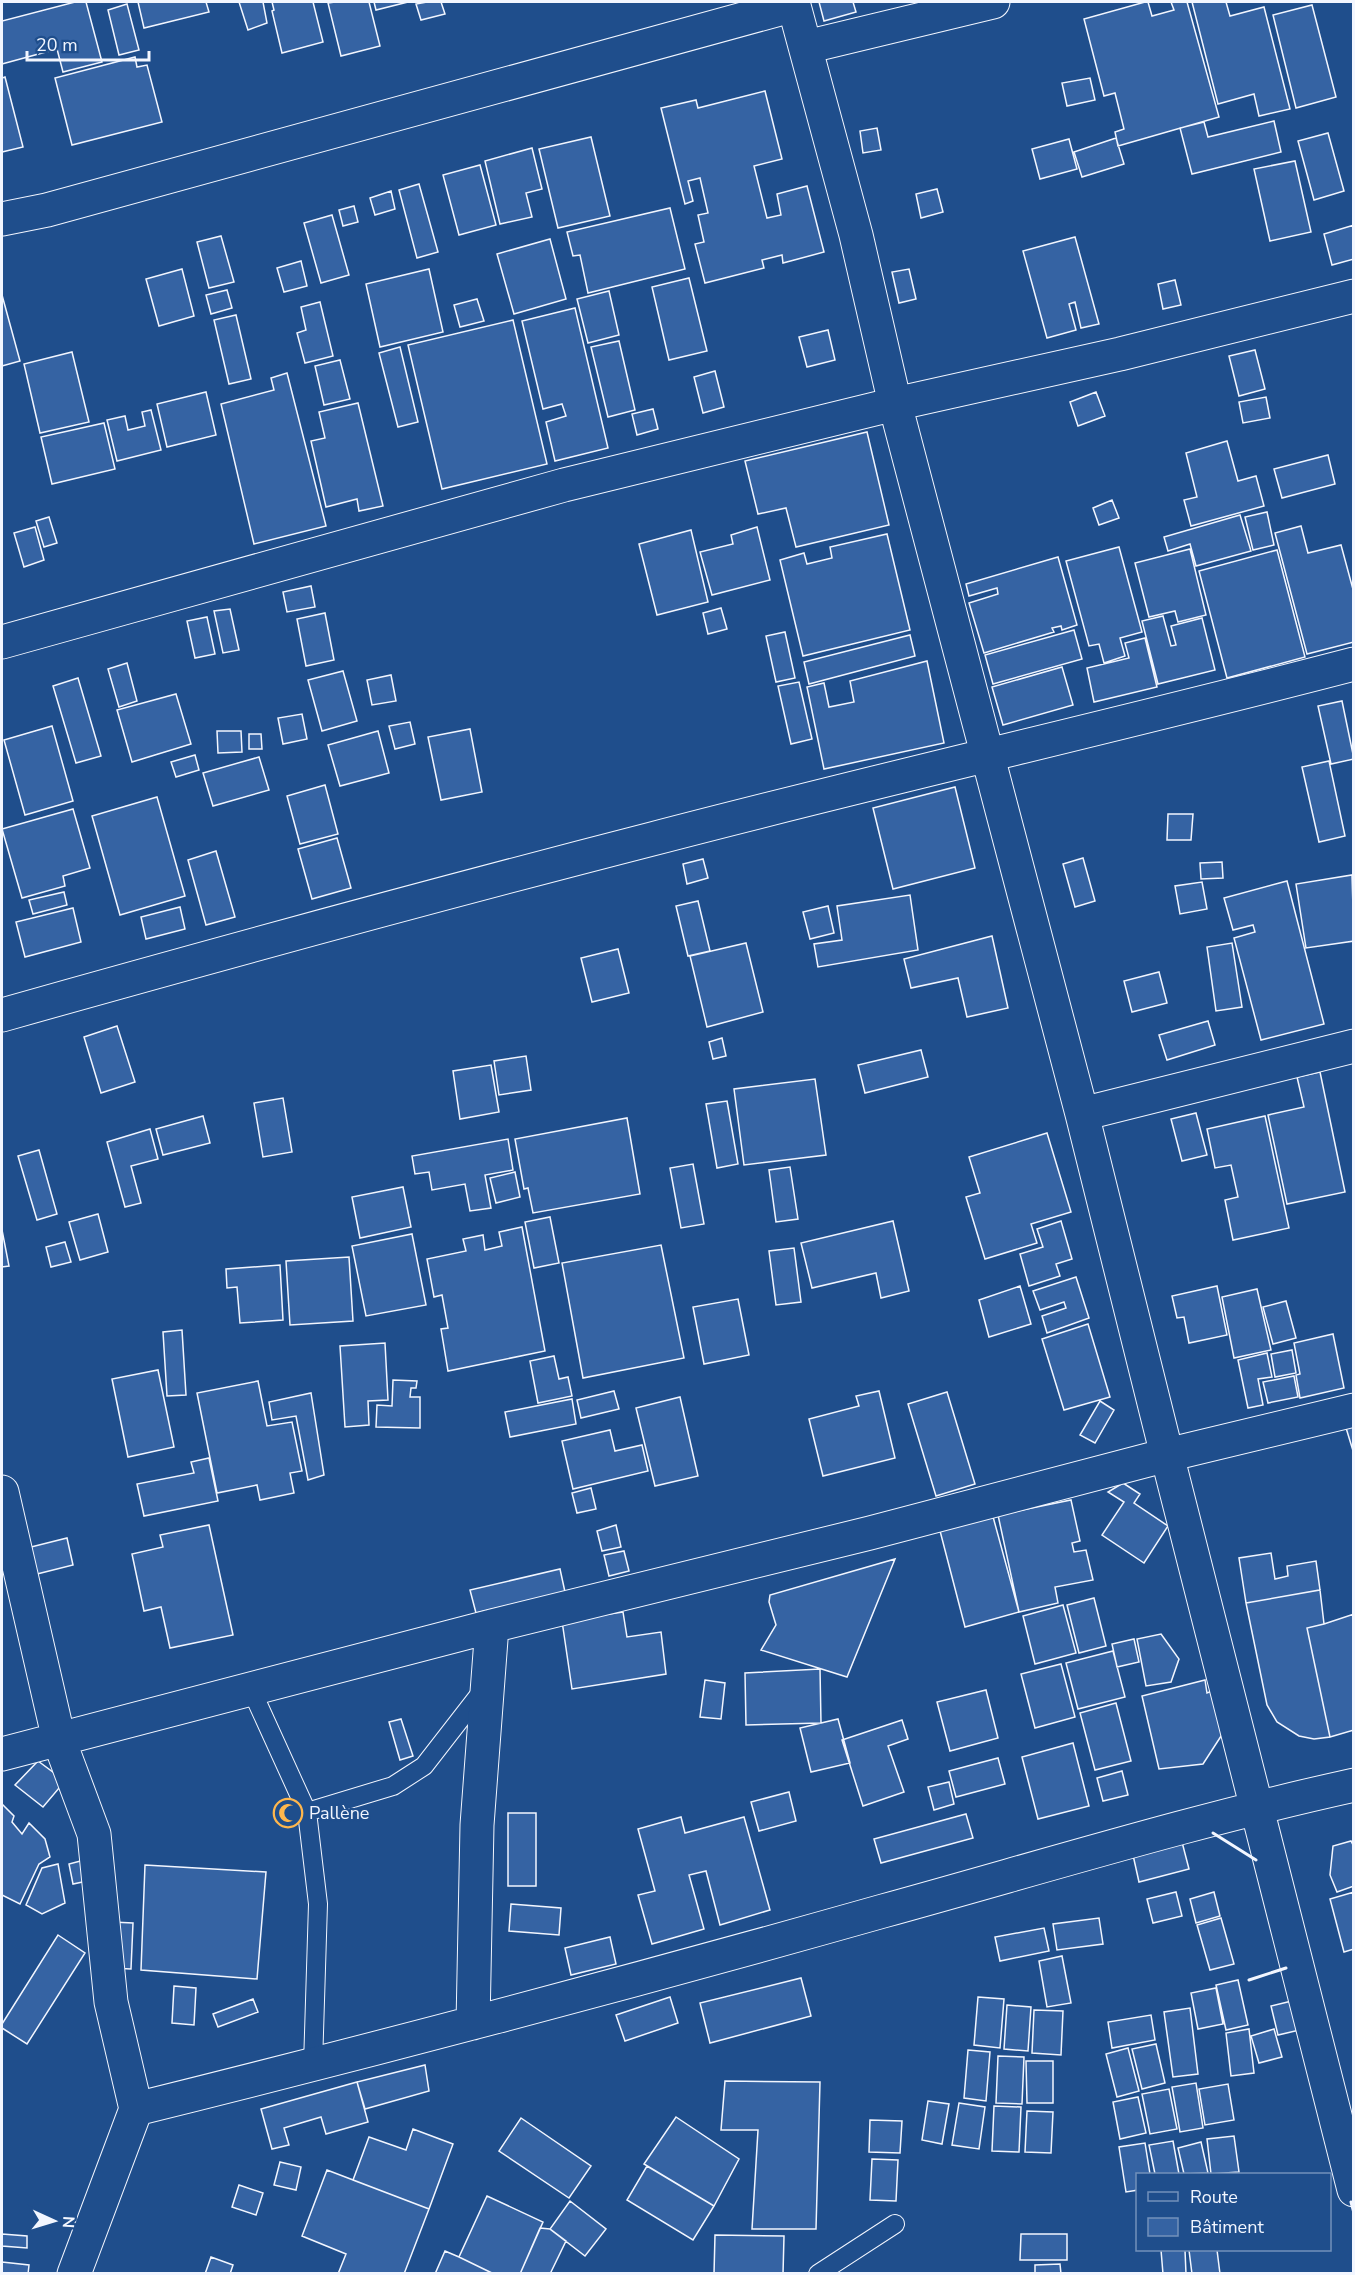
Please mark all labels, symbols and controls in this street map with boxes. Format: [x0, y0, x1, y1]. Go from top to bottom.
scale bar [27, 24, 148, 62]
text: 20 m [36, 33, 78, 57]
mosque icon: Pallène [272, 1797, 304, 1829]
place label: Pallène [309, 1801, 369, 1825]
legend [1136, 2173, 1331, 2251]
text: Route [1190, 2185, 1238, 2209]
north arrow [24, 2191, 84, 2251]
text: N [57, 2215, 79, 2229]
text: Bâtiment [1190, 2215, 1264, 2239]

